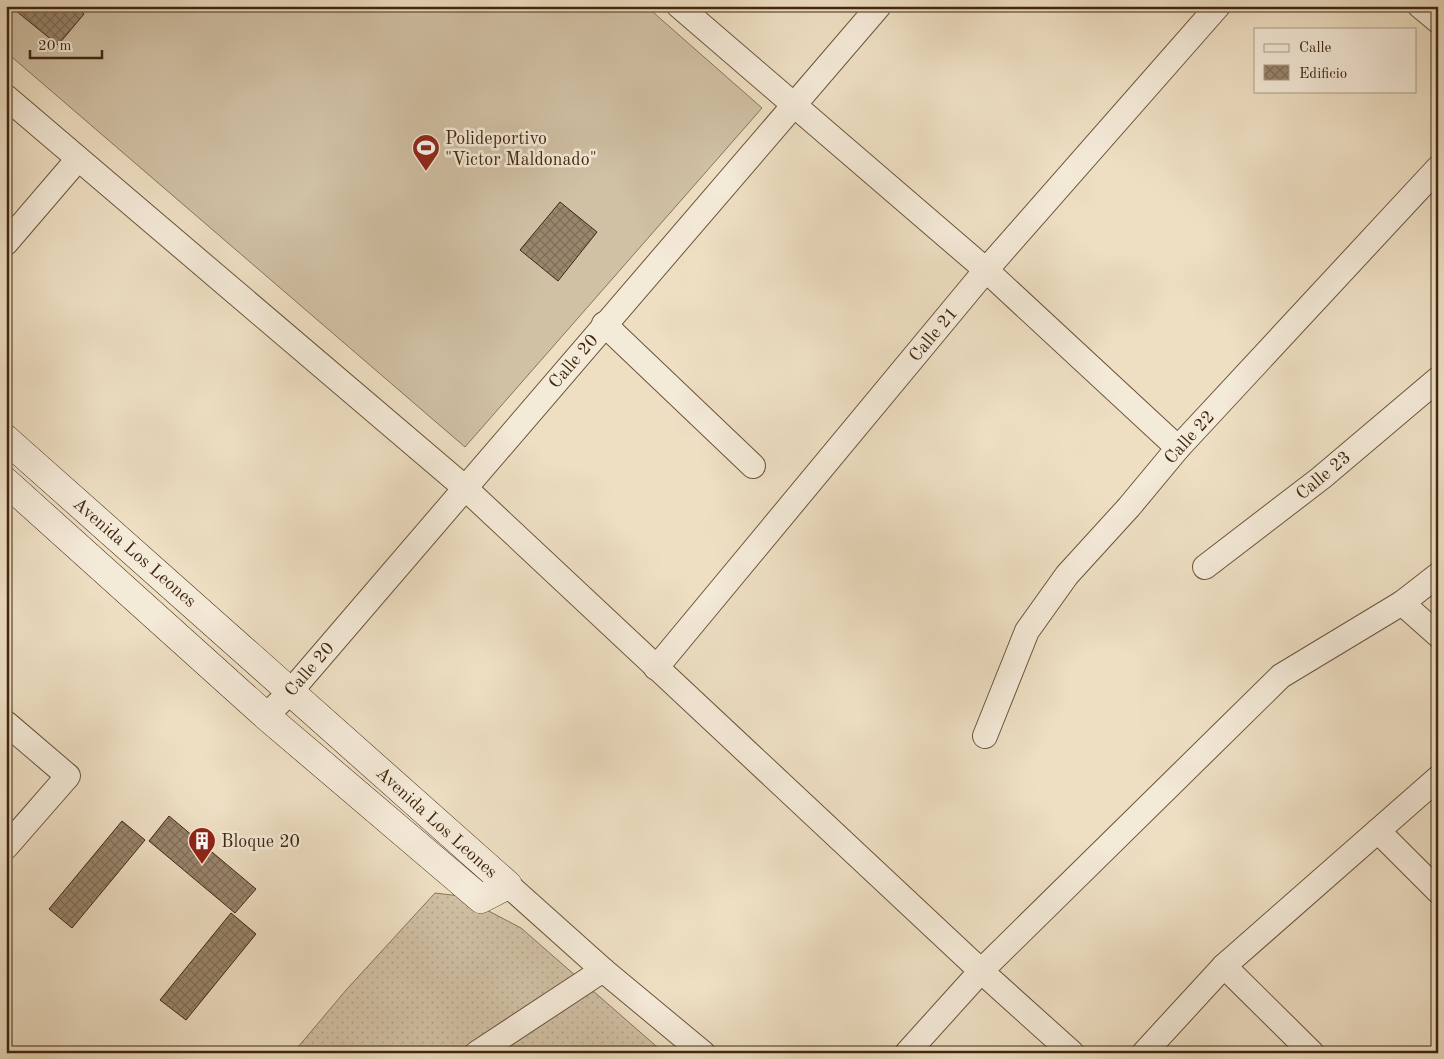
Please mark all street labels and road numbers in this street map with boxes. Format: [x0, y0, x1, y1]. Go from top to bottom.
street label: Calle 21 [906, 304, 962, 365]
street label: Calle 20 [546, 331, 602, 392]
street label: Calle 22 [1161, 408, 1218, 468]
street label: Calle 23 [1293, 448, 1354, 504]
street label: Avenida Los Leones [69, 495, 199, 611]
street label: Calle 20 [282, 639, 338, 700]
street label: Avenida Los Leones [372, 764, 501, 882]

